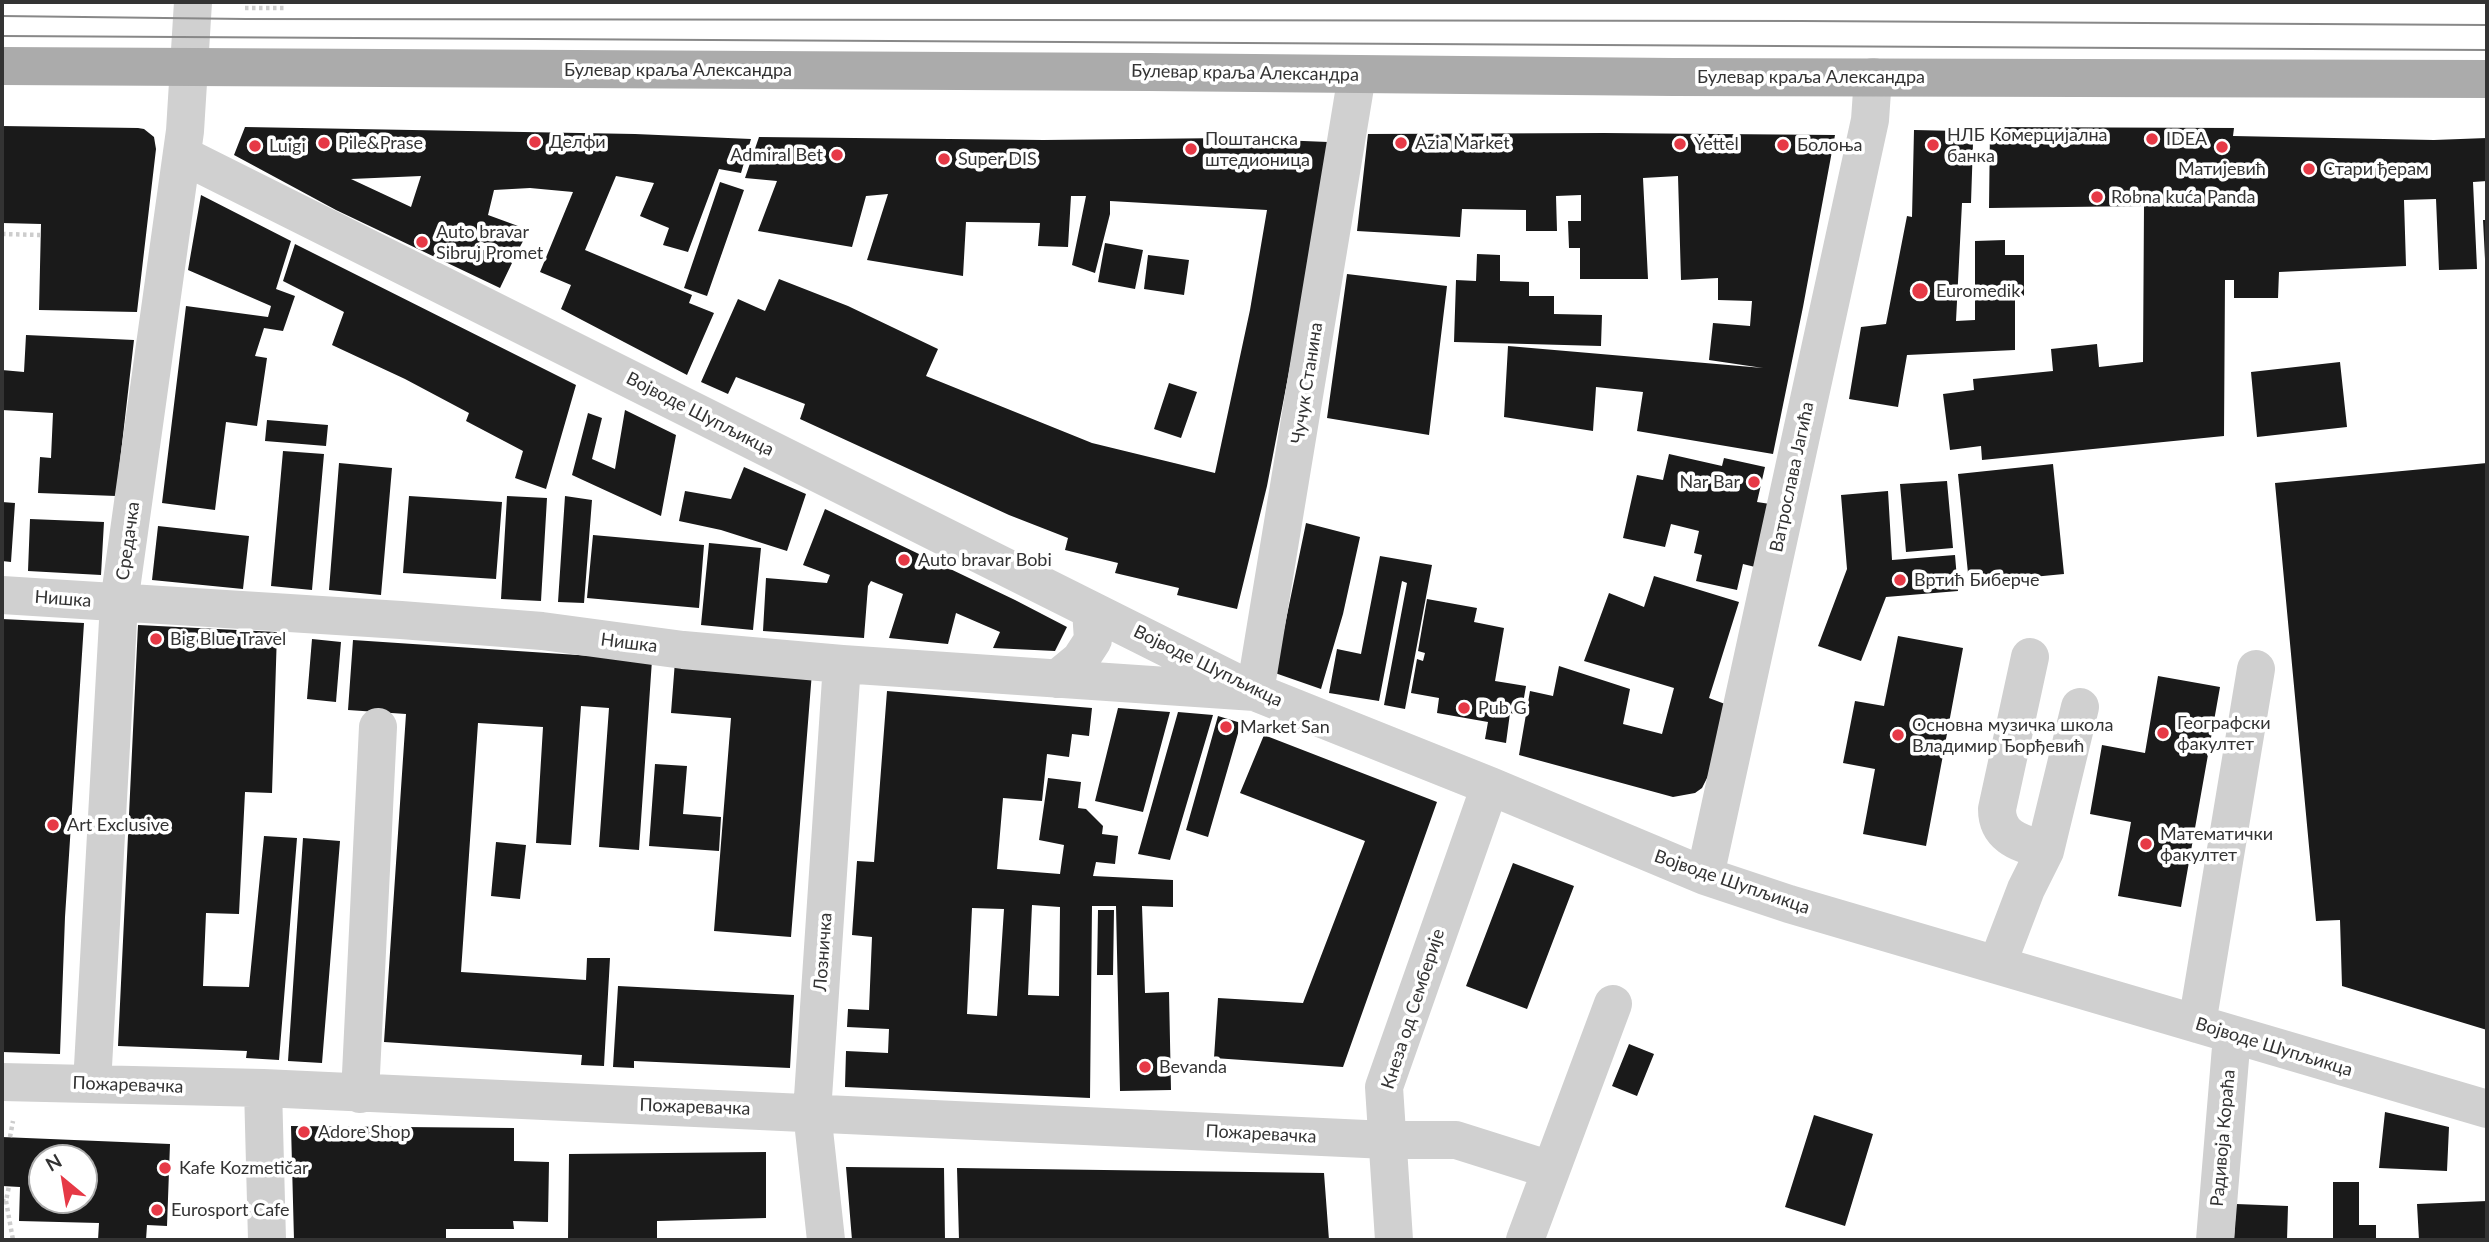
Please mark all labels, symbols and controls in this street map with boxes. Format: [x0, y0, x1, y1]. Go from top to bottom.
street label: Булевар краља Александра [564, 59, 792, 81]
street label: Булевар краља Александра [1131, 60, 1359, 86]
street label: Булевар краља Александра [1697, 66, 1925, 88]
place label: НЛБ Комерцијална банка [1947, 124, 2108, 166]
place label: Поштанска штедионица [1205, 128, 1310, 170]
place label: IDEA [2166, 128, 2207, 150]
place label: Делфи [549, 131, 606, 153]
marker: IDEA [2144, 131, 2160, 147]
place label: Pile&Prase [338, 132, 423, 154]
place label: Azia Market [1415, 132, 1510, 154]
place label: Yettel [1694, 133, 1739, 155]
marker: Делфи [527, 134, 543, 150]
place label: Болоња [1797, 134, 1862, 156]
place label: Luigi [269, 135, 306, 157]
marker: Pile&Prase [316, 135, 332, 151]
marker: Azia Market [1393, 135, 1409, 151]
marker: Yettel [1672, 136, 1688, 152]
marker: Болоња [1775, 137, 1791, 153]
marker: НЛБ Комерцијална банка [1925, 137, 1941, 153]
marker: Luigi [247, 138, 263, 154]
marker: Матијевић [2214, 139, 2230, 155]
marker: Поштанска штедионица [1183, 141, 1199, 157]
place label: Admiral Bet [730, 144, 823, 166]
marker: Admiral Bet [829, 147, 845, 163]
place label: Super DIS [958, 148, 1037, 170]
marker: Super DIS [936, 151, 952, 167]
place label: Матијевић [2178, 158, 2266, 180]
place label: Стари ђерам [2323, 158, 2429, 180]
marker: Стари ђерам [2301, 161, 2317, 177]
place label: Robna kuća Panda [2111, 186, 2255, 208]
marker: Robna kuća Panda [2089, 189, 2105, 205]
place label: Auto bravar Sibruj Promet [436, 221, 543, 264]
marker: Auto bravar Sibruj Promet [414, 234, 430, 250]
place label: Euromedik [1936, 280, 2020, 302]
marker: Euromedik [1910, 281, 1930, 301]
street label: Чучук Станина [1287, 321, 1327, 445]
street label: Војводе Шупљикца [622, 367, 778, 461]
street label: Ватрослава Јагића [1766, 400, 1818, 554]
place label: Nar Bar [1679, 471, 1740, 493]
marker: Nar Bar [1746, 474, 1762, 490]
street label: Средачка [112, 500, 144, 582]
place label: Auto bravar Bobi [918, 549, 1052, 571]
marker: Auto bravar Bobi [896, 552, 912, 568]
place label: Вртић Биберче [1914, 569, 2040, 591]
marker: Вртић Биберче [1892, 572, 1908, 588]
street label: Нишка [34, 586, 92, 612]
street label: Војводе Шупљикца [1130, 621, 1286, 711]
place label: Big Blue Travel [170, 628, 286, 650]
street label: Нишка [599, 629, 659, 657]
marker: Big Blue Travel [148, 631, 164, 647]
place label: Pub G [1478, 697, 1527, 719]
marker: Pub G [1456, 700, 1472, 716]
place label: Географски факултет [2177, 712, 2271, 754]
place label: Основна музичка школа Владимир Ђорђевић [1912, 714, 2114, 756]
place label: Market San [1240, 716, 1330, 738]
marker: Market San [1218, 719, 1234, 735]
marker: Географски факултет [2155, 725, 2171, 741]
marker: Основна музичка школа Владимир Ђорђевић [1890, 727, 1906, 743]
place label: Art Exclusive [67, 814, 169, 836]
marker: Art Exclusive [45, 817, 61, 833]
place label: Математички факултет [2160, 823, 2273, 866]
marker: Математички факултет [2138, 836, 2154, 852]
street label: Војводе Шупљикца [1651, 845, 1813, 919]
street label: Лозничка [809, 912, 837, 992]
street label: Кнеза од Семберије [1377, 926, 1449, 1092]
street label: Војводе Шупљикца [2193, 1013, 2355, 1081]
place label: Bevanda [1159, 1056, 1227, 1078]
marker: Bevanda [1137, 1059, 1153, 1075]
street label: Радивоја Кораћа [2206, 1069, 2240, 1207]
street label: Пожаревачка [72, 1072, 184, 1098]
street label: Пожаревачка [639, 1094, 751, 1120]
street label: Пожаревачка [1205, 1120, 1317, 1148]
place label: Adore Shop [318, 1121, 411, 1143]
marker: Adore Shop [296, 1124, 312, 1140]
north arrow [28, 1144, 98, 1214]
text: N [41, 1148, 65, 1176]
place label: Kafe Kozmetičar [179, 1157, 309, 1179]
marker: Kafe Kozmetičar [157, 1160, 173, 1176]
place label: Eurosport Cafe [171, 1199, 289, 1221]
marker: Eurosport Cafe [149, 1202, 165, 1218]

